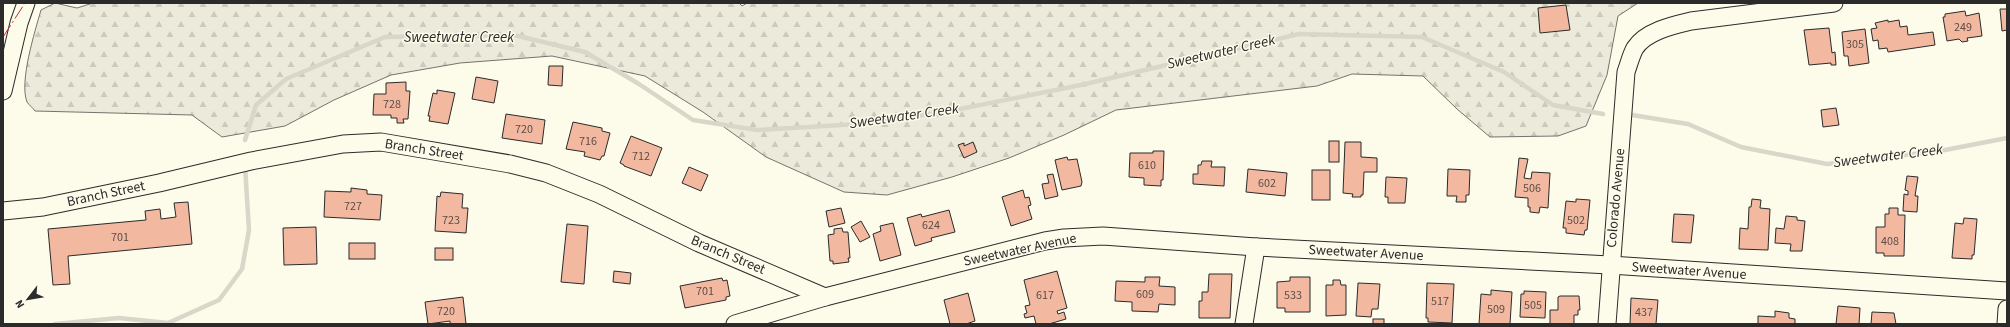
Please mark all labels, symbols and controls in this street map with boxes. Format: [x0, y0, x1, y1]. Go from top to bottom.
house number: 249 [1954, 19, 1972, 36]
water label: Sweetwater Creek [404, 27, 515, 48]
water label: Sweetwater Creek [1165, 29, 1278, 75]
house number: 305 [1846, 36, 1864, 53]
house number: 728 [383, 96, 401, 113]
water label: Sweetwater Creek [848, 98, 961, 134]
house number: 720 [515, 121, 533, 138]
house number: 716 [579, 133, 597, 150]
street label: Branch Street [383, 134, 465, 166]
water label: Sweetwater Creek [1832, 139, 1945, 173]
street label: Colorado Avenue [1602, 147, 1630, 249]
house number: 712 [632, 148, 650, 165]
house number: 610 [1138, 157, 1156, 174]
house number: 602 [1258, 175, 1276, 192]
street label: Branch Street [65, 176, 147, 212]
house number: 506 [1523, 180, 1541, 197]
house number: 727 [344, 198, 362, 215]
house number: 723 [442, 212, 460, 229]
house number: 502 [1567, 212, 1585, 229]
house number: 624 [922, 217, 940, 234]
street label: Sweetwater Avenue [962, 228, 1078, 272]
house number: 701 [111, 229, 129, 246]
street label: Branch Street [688, 230, 769, 280]
house number: 408 [1881, 233, 1899, 250]
street label: Sweetwater Avenue [1308, 240, 1424, 266]
street label: Sweetwater Avenue [1631, 257, 1747, 285]
north arrow [8, 279, 48, 319]
house number: 701 [696, 283, 714, 300]
house number: 609 [1136, 286, 1154, 303]
house number: 617 [1036, 287, 1054, 304]
house number: 533 [1284, 287, 1302, 304]
house number: 517 [1431, 293, 1449, 310]
text: N [12, 297, 28, 311]
house number: 505 [1524, 297, 1542, 314]
house number: 509 [1487, 301, 1505, 318]
house number: 720 [437, 303, 455, 320]
house number: 437 [1635, 304, 1653, 321]

